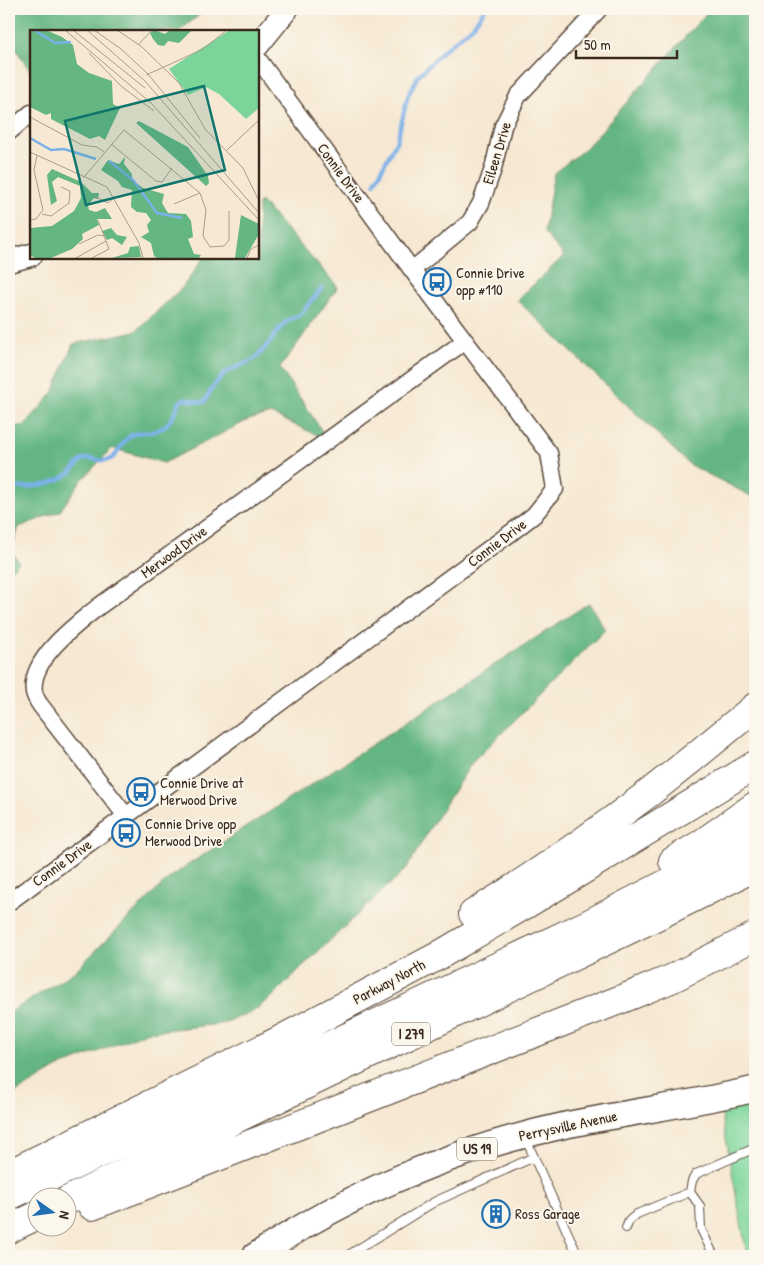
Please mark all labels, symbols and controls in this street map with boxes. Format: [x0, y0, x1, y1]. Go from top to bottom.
scale bar [576, 28, 678, 60]
inset map [30, 30, 259, 259]
text: 50 m [584, 34, 611, 55]
street label: Eileen Drive [477, 119, 516, 187]
street label: Connie Drive [313, 139, 370, 207]
place label: Connie Drive opp #110 [456, 262, 525, 300]
bus stop icon: Connie Drive opp #110 [422, 267, 452, 297]
street label: Connie Drive [463, 513, 531, 572]
street label: Merwood Drive [136, 520, 211, 583]
place label: Connie Drive at Merwood Drive [160, 772, 244, 810]
bus stop icon: Connie Drive at Merwood Drive [126, 777, 156, 807]
place label: Connie Drive opp Merwood Drive [145, 813, 237, 851]
bus stop icon: Connie Drive opp Merwood Drive [111, 818, 141, 848]
street label: Connie Drive [28, 834, 96, 891]
street label: Parkway North [349, 954, 429, 1009]
road number: I 279 [392, 1022, 430, 1046]
street label: Perrysville Avenue [517, 1105, 619, 1146]
road number: US 19 [457, 1138, 497, 1160]
north arrow [28, 1188, 78, 1238]
building icon: Ross Garage [481, 1199, 511, 1229]
place label: Ross Garage [515, 1203, 580, 1224]
text: N [55, 1209, 75, 1222]

